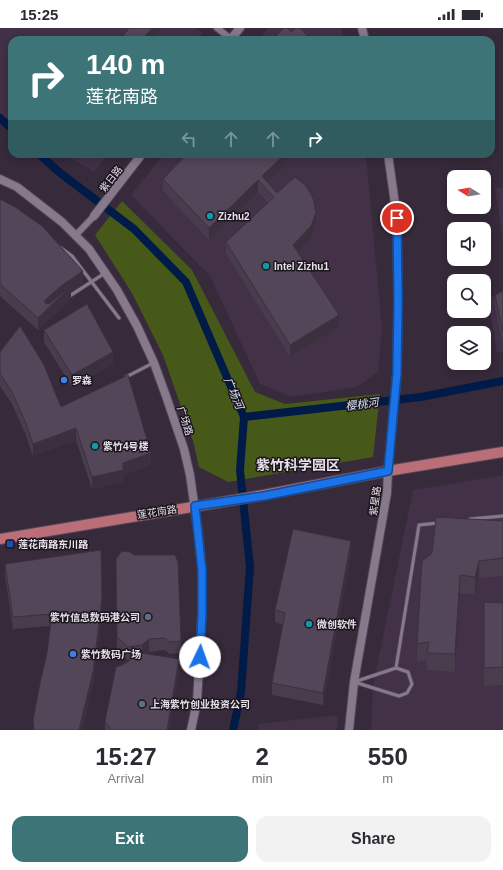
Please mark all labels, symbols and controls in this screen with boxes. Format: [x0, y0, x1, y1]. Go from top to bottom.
text: 15:25 [20, 6, 58, 23]
text: 140 m [86, 49, 165, 80]
icon: right [20, 52, 72, 104]
text: 莲花南路 [86, 87, 158, 107]
icon: left [178, 128, 200, 150]
icon: ahead [220, 128, 242, 150]
icon: ahead [262, 128, 284, 150]
icon: right [304, 128, 326, 150]
street label: 紫日路 [97, 164, 125, 194]
north arrow [447, 170, 491, 214]
map controls [447, 170, 491, 370]
pin [380, 201, 414, 235]
icon: arrive [386, 207, 408, 229]
marker: Zizhu2 [205, 211, 215, 221]
place label: Zizhu2 [218, 211, 250, 222]
button: sound [447, 222, 491, 266]
marker: Intel Zizhu1 [261, 261, 271, 271]
place label: Intel Zizhu1 [274, 261, 329, 272]
button: search [447, 274, 491, 318]
button: layers [447, 326, 491, 370]
marker: 罗森 [59, 375, 69, 385]
place label: 罗森 [72, 375, 92, 386]
water label: 广场河 [222, 375, 247, 412]
water label: 樱桃河 [345, 396, 381, 412]
street label: 广场路 [175, 405, 195, 437]
marker: 紫竹4号楼 [90, 441, 100, 451]
place label: 紫竹4号楼 [103, 441, 149, 452]
district label: 紫竹科学园区 [256, 457, 340, 473]
street label: 紫星路 [367, 485, 383, 517]
street label: 莲花南路 [136, 503, 178, 521]
marker: 莲花南路东川路 [5, 539, 15, 549]
place label: 莲花南路东川路 [18, 539, 89, 550]
place label: 紫竹信息数码港公司 [50, 612, 140, 623]
marker: 紫竹信息数码港公司 [143, 612, 153, 622]
marker: 微创软件 [304, 619, 314, 629]
place label: 微创软件 [316, 619, 357, 630]
position arrow [179, 636, 221, 678]
marker: 紫竹数码广场 [68, 649, 78, 659]
place label: 紫竹数码广场 [81, 649, 141, 660]
marker: 上海紫竹创业投资公司 [137, 699, 147, 709]
place label: 上海紫竹创业投资公司 [150, 699, 250, 710]
text: 15:27 [95, 743, 157, 770]
text: 2 [255, 743, 269, 770]
text: 550 [368, 743, 408, 770]
text: Arrival [107, 771, 144, 786]
text: min [252, 771, 273, 786]
text: m [382, 771, 393, 786]
button: Exit [12, 816, 248, 862]
button: Share [256, 816, 491, 862]

